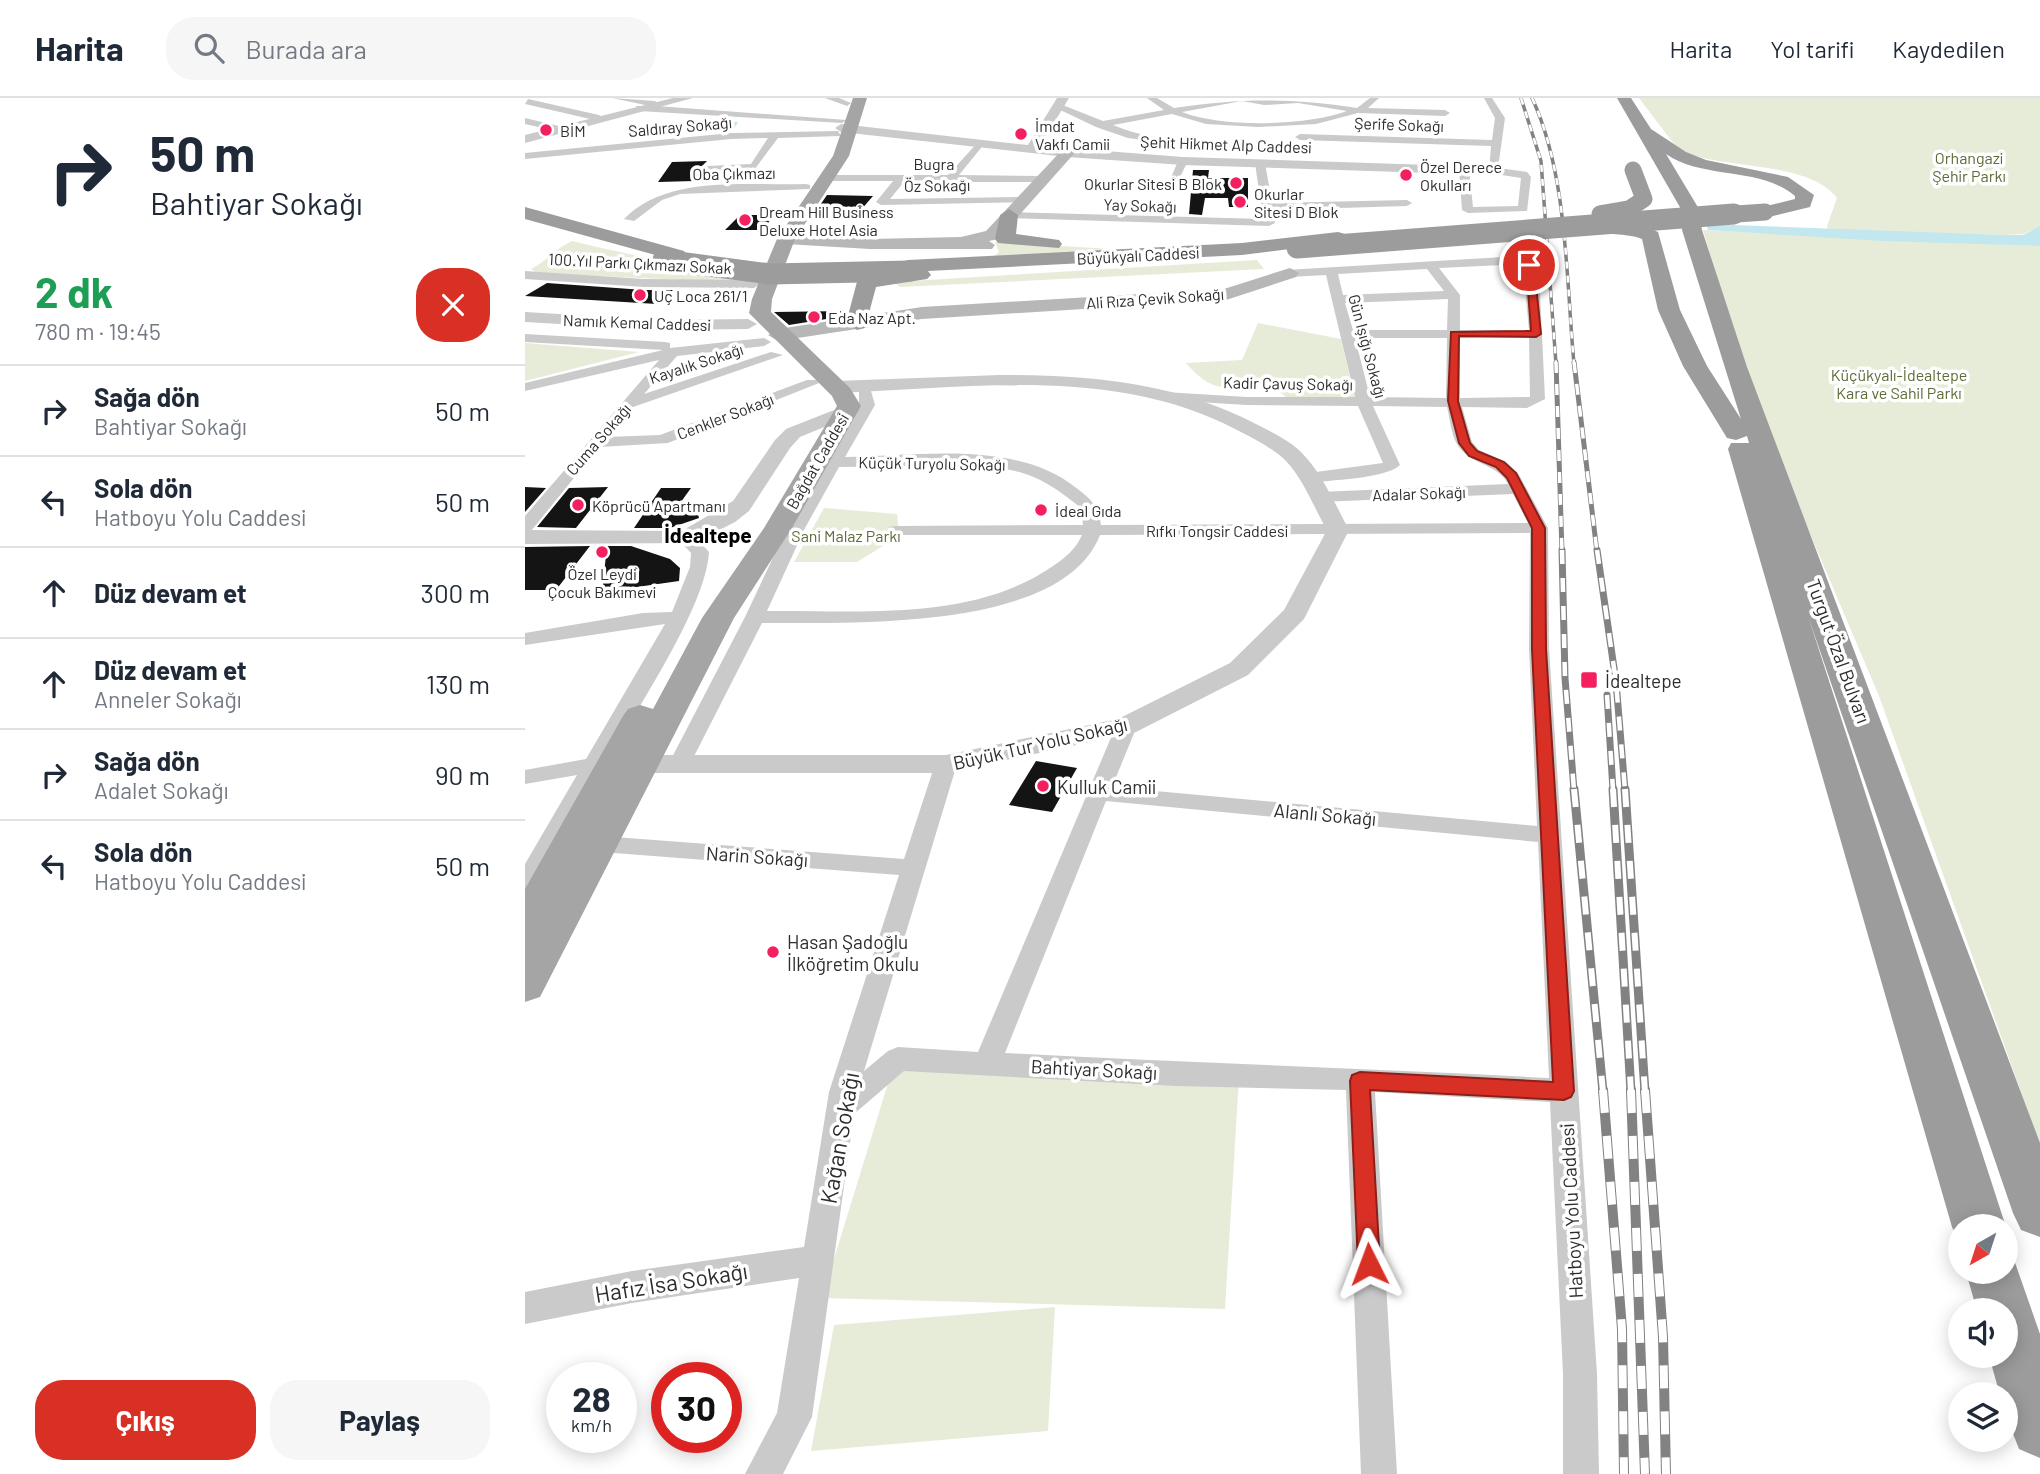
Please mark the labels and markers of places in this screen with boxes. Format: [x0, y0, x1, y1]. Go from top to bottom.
place label: İmdat Vakfı Camii [1035, 116, 1110, 153]
place label: BİM [560, 121, 586, 140]
marker: BİM [538, 122, 554, 138]
marker: İmdat Vakfı Camii [1013, 126, 1029, 142]
place label: Özel Derece Okulları [1420, 157, 1502, 194]
marker: Özel Derece Okulları [1398, 167, 1414, 183]
place label: Okurlar Sitesi B Blok [1084, 174, 1222, 193]
marker: Okurlar Sitesi B Blok [1228, 175, 1244, 191]
place label: Okurlar Sitesi D Blok [1254, 184, 1339, 221]
marker: Okurlar Sitesi D Blok [1232, 194, 1248, 210]
place label: Dream Hill Business Deluxe Hotel Asia [759, 202, 894, 239]
marker: Dream Hill Business Deluxe Hotel Asia [737, 212, 753, 228]
pin [1499, 235, 1559, 295]
place label: Uç Loca 261/1 [654, 286, 748, 305]
marker: Uç Loca 261/1 [632, 287, 648, 303]
place label: Eda Naz Apt. [828, 308, 916, 327]
marker: Eda Naz Apt. [806, 309, 822, 325]
place label: Köprücü Apartmanı [592, 496, 726, 515]
marker: Köprücü Apartmanı [570, 497, 586, 513]
place label: İdeal Gıda [1055, 501, 1122, 520]
marker: İdeal Gıda [1033, 502, 1049, 518]
marker: Özel Leydi Çocuk Bakımevi [594, 544, 610, 560]
place label: Özel Leydi Çocuk Bakımevi [548, 564, 656, 601]
place label: İdealtepe [1605, 669, 1682, 692]
marker: İdealtepe [1579, 670, 1599, 690]
place label: Kulluk Camii [1057, 775, 1156, 798]
marker: Kulluk Camii [1035, 778, 1051, 794]
place label: Hasan Şadoğlu İlköğretim Okulu [787, 930, 919, 975]
marker: Hasan Şadoğlu İlköğretim Okulu [765, 944, 781, 960]

